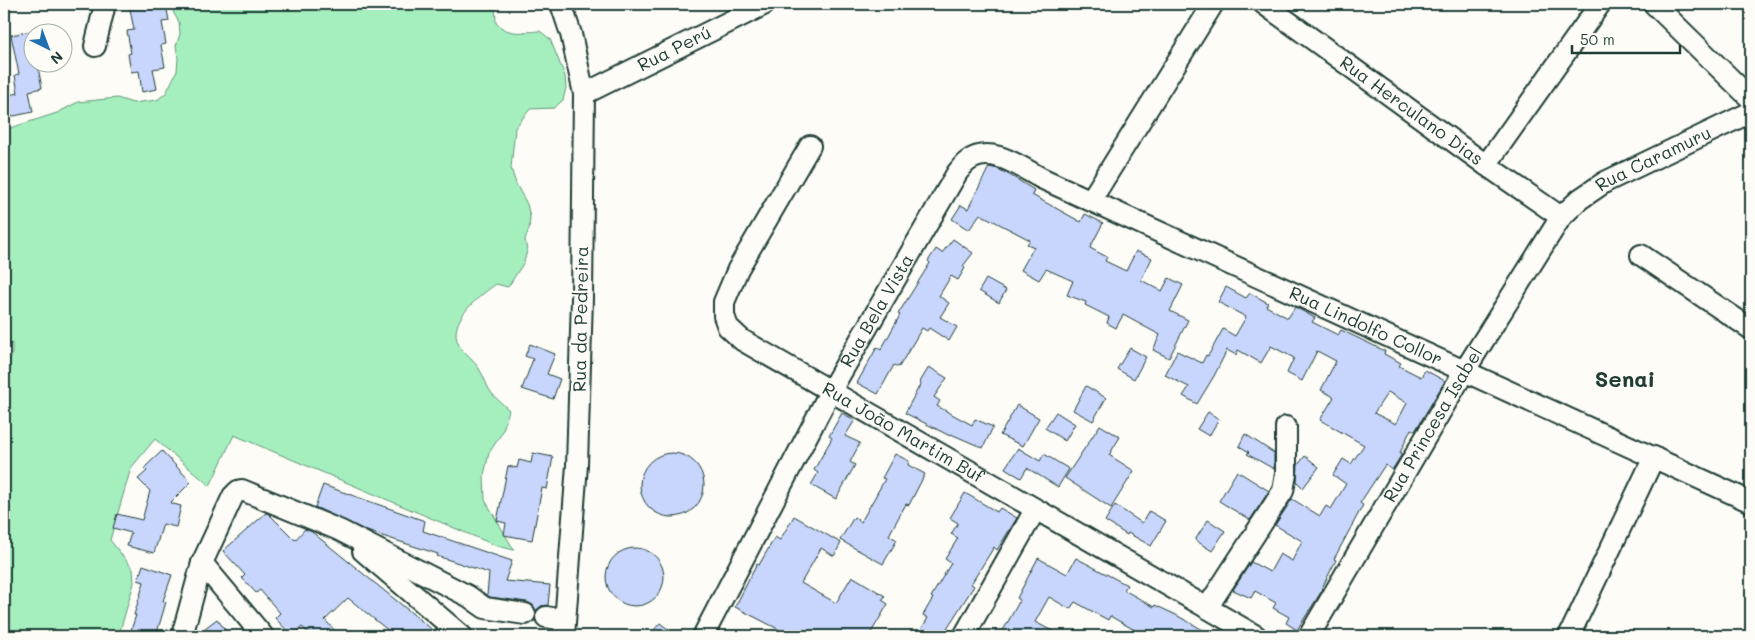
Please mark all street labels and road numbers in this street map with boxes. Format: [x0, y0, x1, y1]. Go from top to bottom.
street label: Rua Perú [633, 20, 715, 77]
street label: Rua Herculano Dias [1335, 50, 1489, 170]
street label: Rua Caramuru [1590, 120, 1715, 196]
street label: Rua da Pedreira [567, 246, 593, 392]
street label: Rua Bela Vista [834, 249, 918, 371]
street label: Rua Lindolfo Collor [1286, 280, 1447, 371]
street label: Rua Princesa Isabel [1377, 342, 1488, 506]
street label: Rua João Martim Buf [818, 376, 990, 488]

